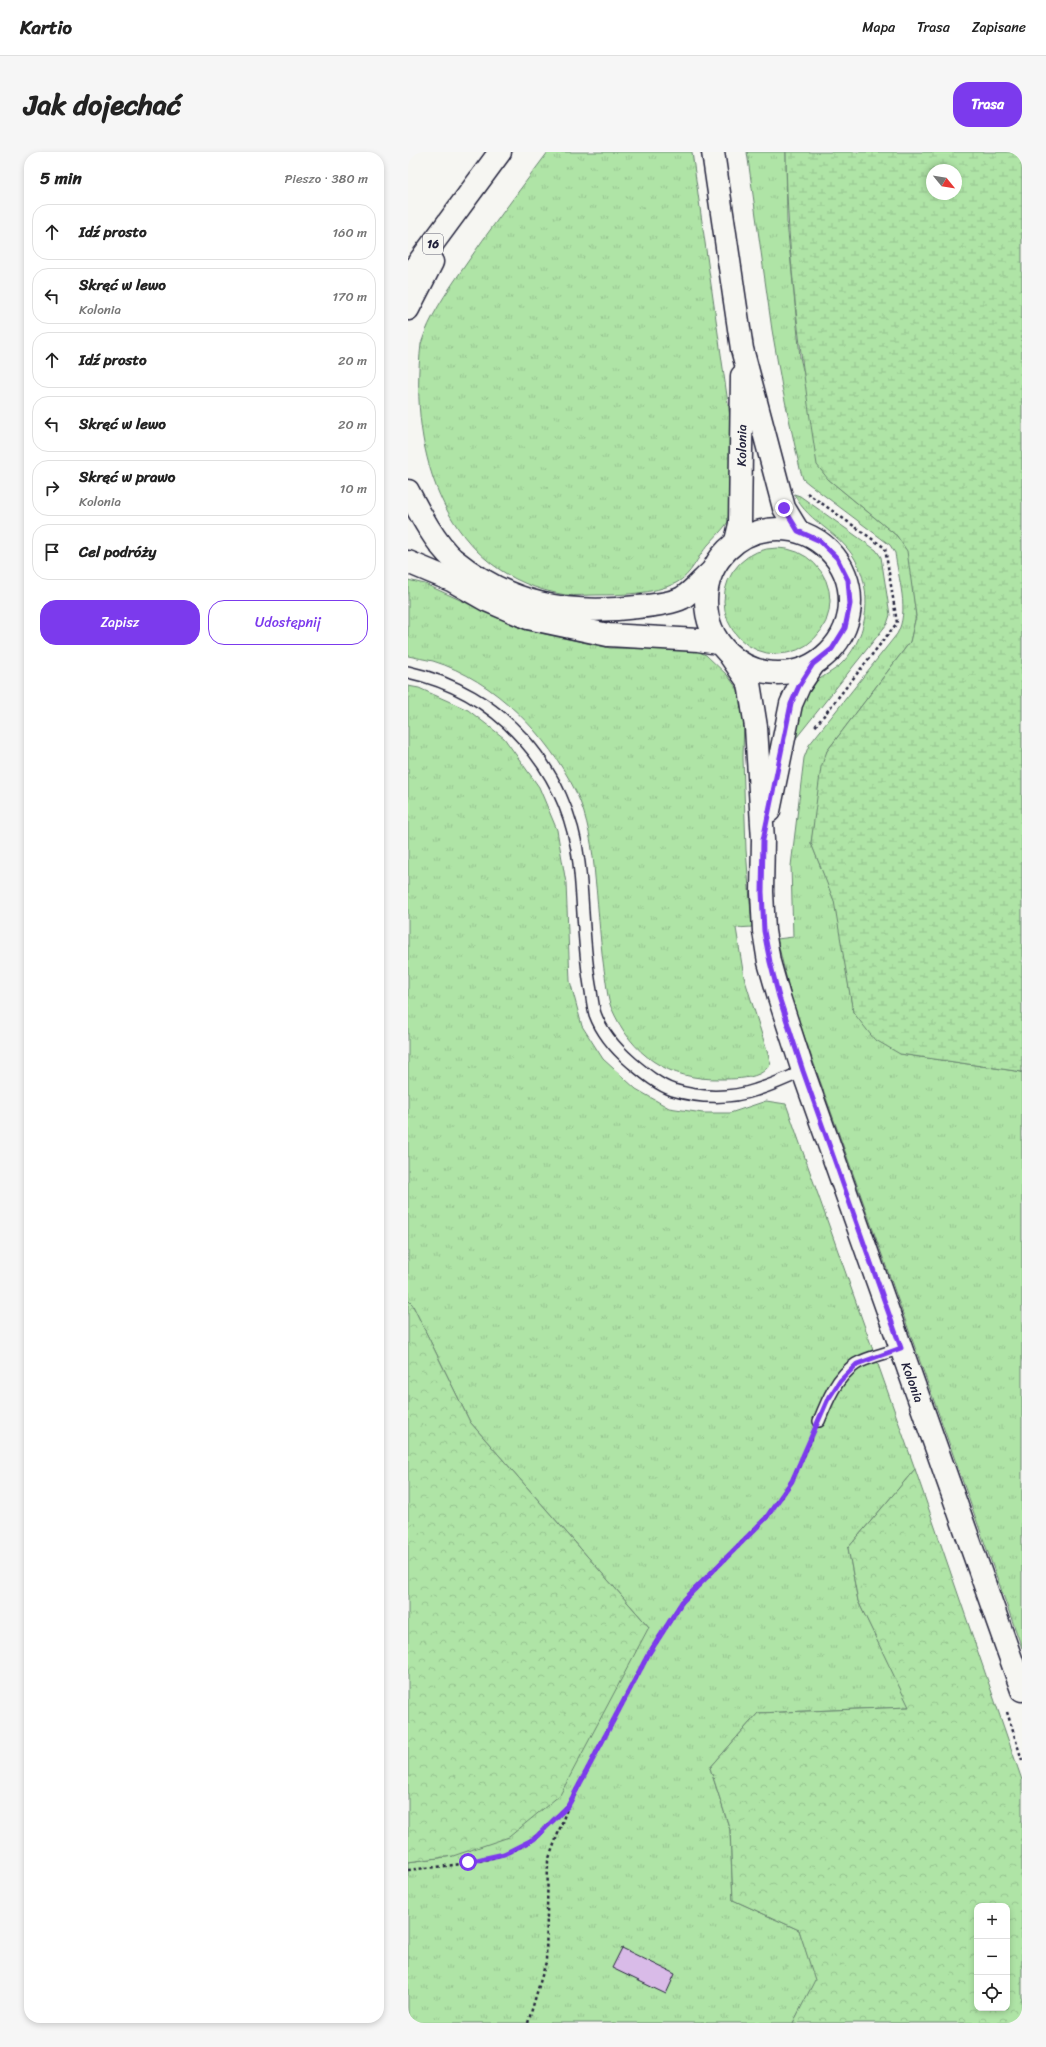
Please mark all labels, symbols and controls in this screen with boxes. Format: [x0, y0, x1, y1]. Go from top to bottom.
text: Kartio [20, 11, 72, 44]
text: Mapa [862, 15, 895, 40]
text: Trasa [917, 15, 950, 40]
text: Zapisane [972, 15, 1026, 40]
text: Jak dojechać [24, 80, 181, 129]
button: Trasa [953, 82, 1022, 127]
text: 5 min [40, 163, 82, 193]
north arrow [926, 164, 962, 200]
text: Pieszo · 380 m [284, 167, 368, 190]
text: Idź prosto [79, 219, 147, 245]
icon: ahead [41, 221, 63, 243]
text: 160 m [332, 221, 367, 244]
road number: 16 [423, 234, 443, 254]
text: Skręć w lewo [79, 272, 166, 298]
icon: left [41, 285, 63, 307]
text: 170 m [332, 285, 367, 308]
text: Kolonia [79, 298, 121, 321]
text: Idź prosto [79, 347, 147, 373]
icon: ahead [41, 349, 63, 371]
text: 20 m [338, 349, 367, 372]
text: Skręć w lewo [79, 411, 166, 437]
icon: left [41, 413, 63, 435]
text: 20 m [338, 413, 367, 436]
street label: Kolonia [730, 424, 753, 467]
text: Skręć w prawo [79, 464, 175, 490]
icon: right [41, 477, 63, 499]
text: 10 m [340, 477, 367, 500]
text: Kolonia [79, 490, 121, 513]
route end [775, 499, 793, 517]
text: Cel podróży [79, 539, 156, 565]
icon: arrive [41, 541, 63, 563]
button: Zapisz [40, 600, 200, 645]
button: Udostępnij [208, 600, 368, 645]
street label: Kolonia [895, 1359, 931, 1406]
route start [459, 1853, 477, 1871]
map controls [974, 1903, 1010, 2011]
button: + [974, 1903, 1010, 1939]
button: − [974, 1939, 1010, 1975]
button: locate [974, 1975, 1010, 2011]

